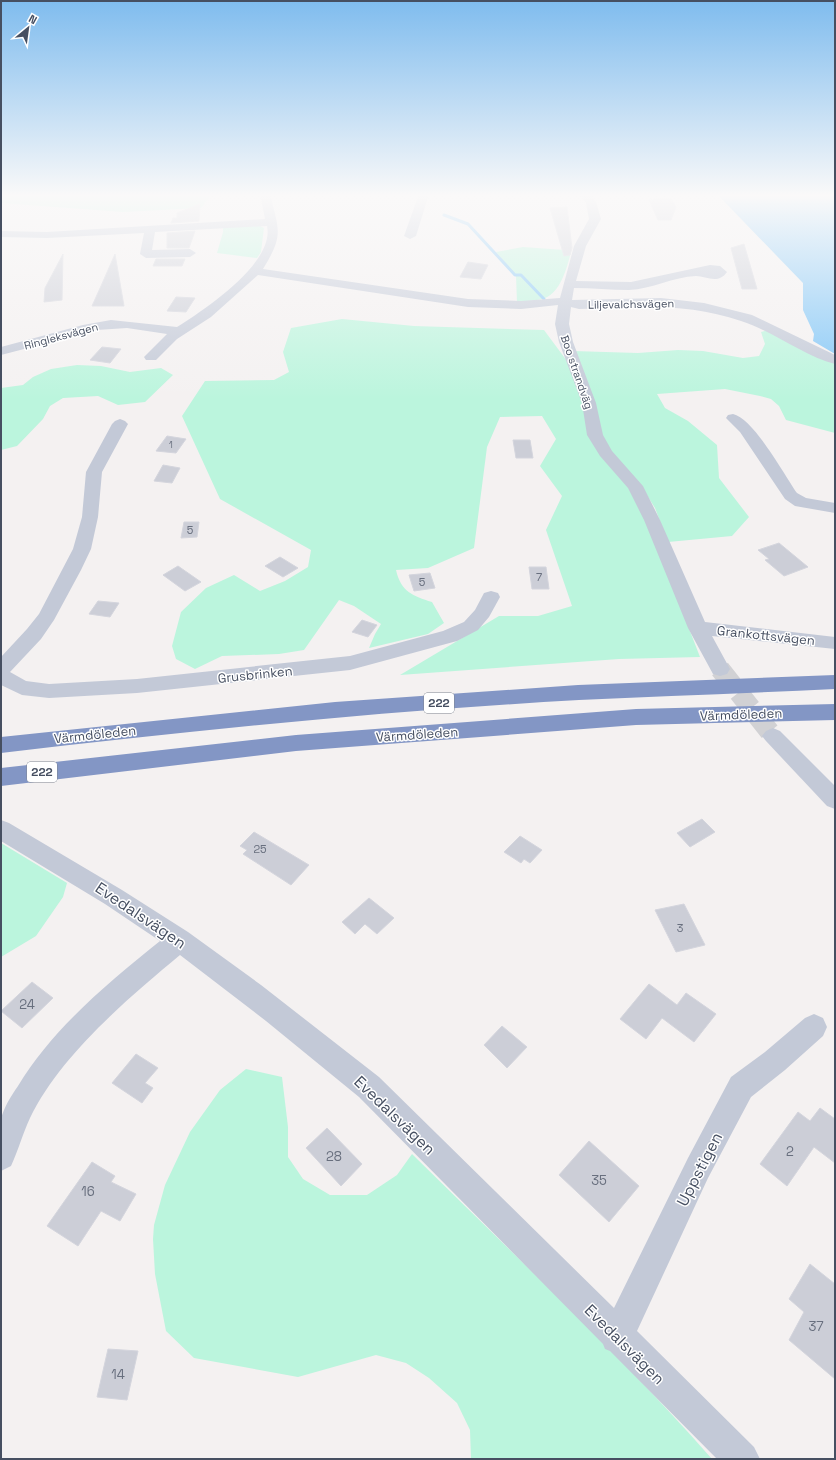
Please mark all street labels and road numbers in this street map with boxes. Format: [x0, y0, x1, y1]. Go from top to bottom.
street label: Liljevalchsvägen [588, 296, 674, 312]
street label: Ringleksvägen [22, 319, 100, 353]
street label: Boo strandväg [558, 333, 596, 411]
street label: Grankottsvägen [716, 622, 816, 649]
street label: Grusbrinken [217, 662, 293, 687]
road number: 222 [424, 693, 454, 713]
street label: Värmdöleden [700, 705, 783, 724]
street label: Värmdöleden [53, 722, 137, 747]
street label: Värmdöleden [375, 723, 459, 746]
road number: 222 [27, 762, 57, 782]
street label: Evedalsvägen [91, 877, 190, 954]
street label: Evedalsvägen [350, 1071, 440, 1159]
street label: Uppstigen [672, 1129, 727, 1210]
street label: Evedalsvägen [580, 1300, 669, 1389]

